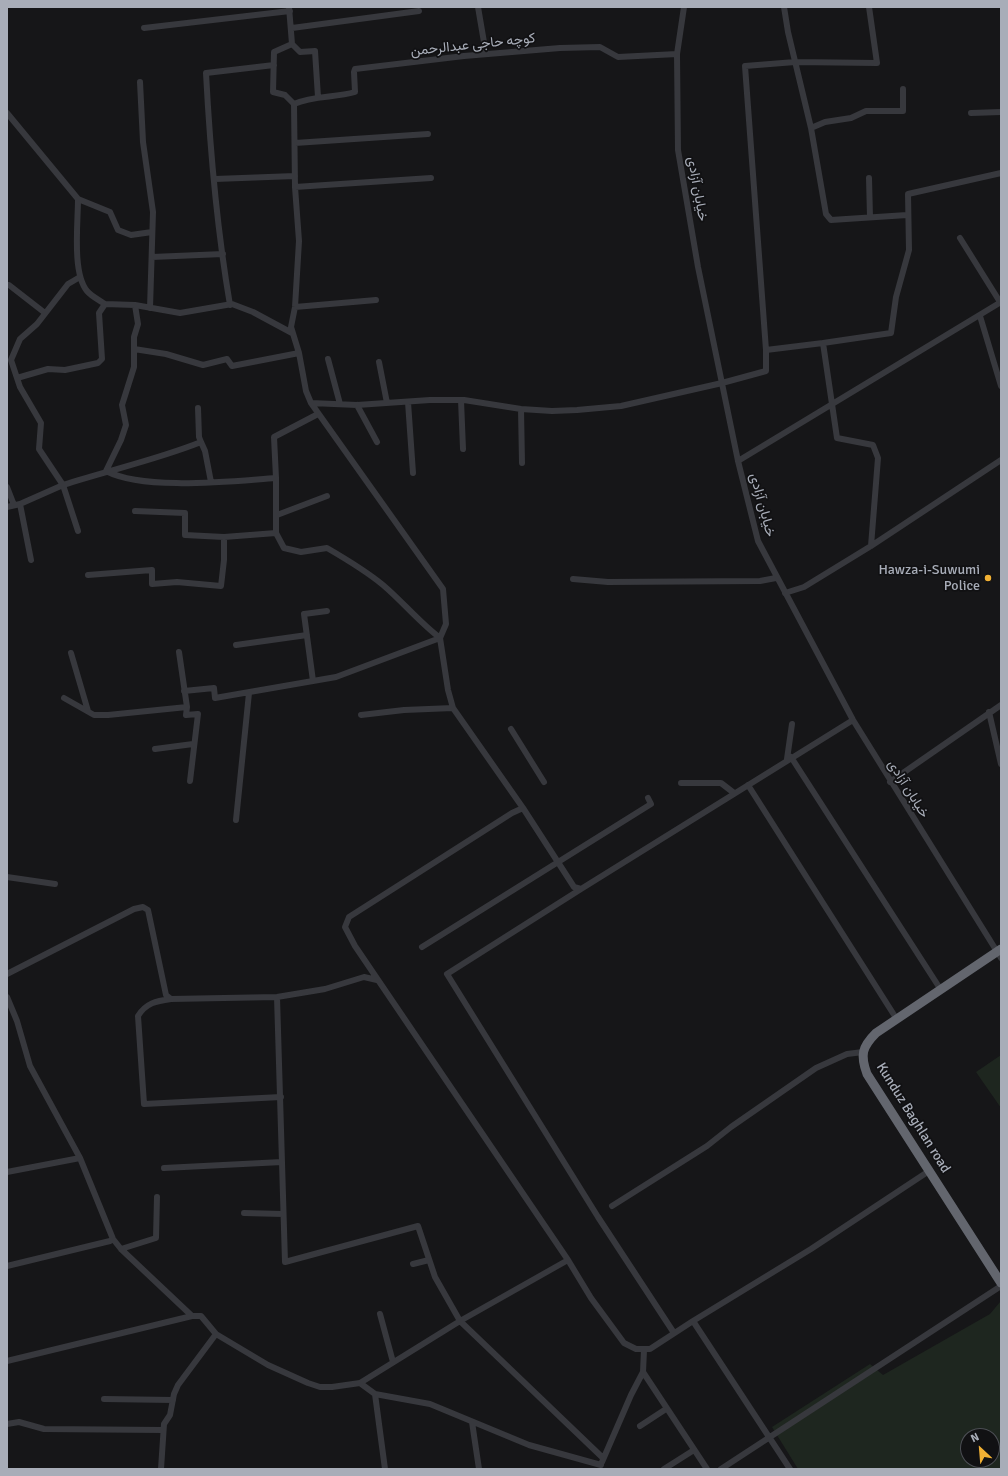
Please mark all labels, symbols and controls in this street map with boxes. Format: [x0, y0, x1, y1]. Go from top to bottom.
street label: کوچه حاجی عبدالرحمن [410, 30, 536, 60]
street label: خیابان آزادی [683, 155, 711, 223]
street label: خیابان آزادی [745, 471, 779, 539]
place label: Hawza-i-Suwumi Police [878, 562, 980, 594]
marker: Hawza-i-Suwumi Police [983, 573, 993, 583]
street label: خیابان آزادی [884, 757, 932, 821]
street label: Kunduz Baghlan road [872, 1060, 954, 1176]
north arrow [960, 1428, 1000, 1468]
text: N [969, 1430, 981, 1445]

